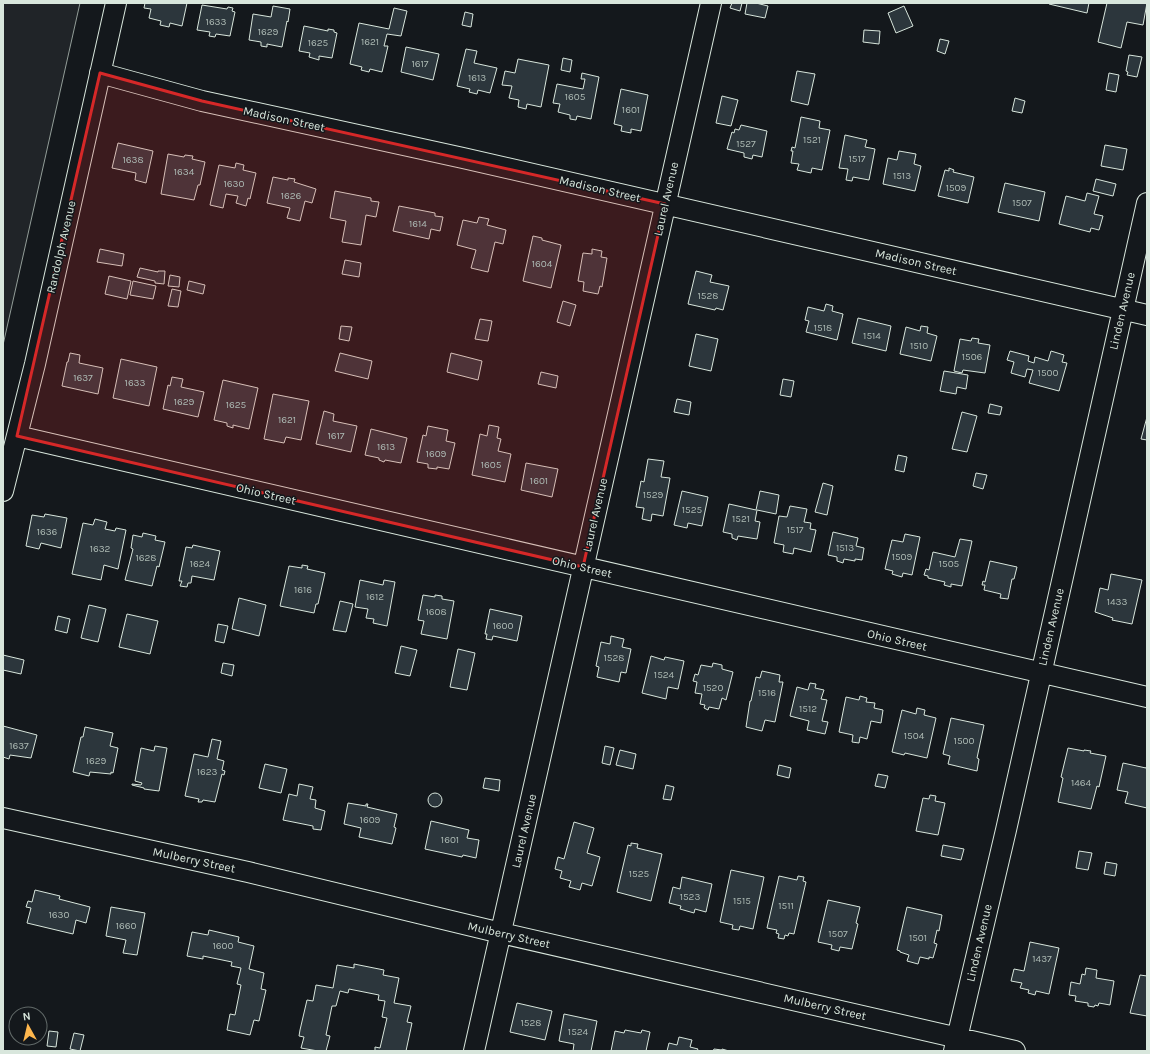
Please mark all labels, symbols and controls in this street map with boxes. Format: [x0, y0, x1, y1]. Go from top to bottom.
house number: 1633 [206, 16, 227, 28]
house number: 1629 [258, 26, 279, 38]
house number: 1621 [361, 36, 379, 48]
house number: 1625 [308, 37, 329, 49]
house number: 1617 [411, 58, 429, 70]
house number: 1613 [468, 72, 486, 84]
house number: 1605 [565, 91, 586, 103]
street label: Madison Street [242, 103, 327, 135]
house number: 1601 [622, 104, 640, 116]
house number: 1521 [803, 134, 821, 146]
house number: 1527 [736, 138, 756, 150]
house number: 1517 [849, 153, 866, 165]
house number: 1638 [122, 154, 144, 166]
street label: Laurel Avenue [651, 161, 681, 237]
house number: 1634 [174, 166, 195, 178]
house number: 1513 [893, 170, 911, 182]
street label: Madison Street [558, 173, 643, 205]
house number: 1630 [224, 178, 244, 190]
house number: 1509 [946, 182, 967, 194]
house number: 1626 [281, 190, 302, 202]
house number: 1507 [1012, 197, 1032, 209]
street label: Randolph Avenue [44, 199, 78, 295]
house number: 1614 [409, 218, 427, 230]
street label: Madison Street [874, 246, 959, 278]
house number: 1604 [532, 258, 553, 270]
street label: Linden Avenue [1106, 271, 1138, 351]
house number: 1528 [698, 290, 718, 302]
house number: 1518 [814, 322, 832, 334]
house number: 1514 [863, 330, 881, 342]
house number: 1510 [910, 340, 928, 352]
house number: 1506 [962, 351, 983, 363]
house number: 1500 [1038, 367, 1058, 379]
house number: 1637 [73, 372, 93, 384]
house number: 1633 [125, 377, 146, 389]
house number: 1629 [174, 396, 195, 408]
house number: 1625 [226, 399, 247, 411]
house number: 1621 [278, 414, 296, 426]
house number: 1617 [327, 430, 345, 442]
house number: 1613 [377, 441, 395, 453]
house number: 1609 [426, 448, 447, 460]
house number: 1605 [481, 459, 502, 471]
house number: 1601 [530, 475, 548, 487]
street label: Laurel Avenue [580, 477, 610, 553]
street label: Ohio Street [235, 480, 298, 508]
house number: 1529 [643, 489, 663, 501]
house number: 1525 [682, 504, 703, 516]
house number: 1521 [732, 513, 750, 525]
house number: 1517 [787, 524, 804, 536]
house number: 1636 [37, 526, 58, 538]
house number: 1513 [836, 542, 854, 554]
house number: 1632 [90, 543, 111, 555]
house number: 1509 [892, 551, 913, 563]
house number: 1628 [136, 552, 156, 564]
street label: Ohio Street [551, 553, 614, 581]
house number: 1624 [190, 558, 211, 570]
house number: 1505 [939, 558, 960, 570]
house number: 1616 [294, 584, 312, 596]
street label: Linden Avenue [1035, 587, 1067, 667]
house number: 1612 [366, 591, 384, 603]
house number: 1433 [1107, 596, 1127, 608]
house number: 1608 [425, 606, 447, 618]
house number: 1600 [493, 620, 514, 632]
street label: Ohio Street [866, 626, 929, 654]
house number: 1528 [604, 652, 624, 664]
house number: 1524 [654, 669, 675, 681]
house number: 1520 [703, 682, 723, 694]
house number: 1516 [758, 687, 776, 699]
house number: 1512 [799, 703, 817, 715]
house number: 1504 [904, 730, 925, 742]
house number: 1500 [954, 735, 974, 747]
house number: 1637 [9, 740, 29, 752]
house number: 1629 [86, 755, 107, 767]
house number: 1623 [197, 766, 217, 778]
house number: 1464 [1071, 777, 1092, 789]
street label: Laurel Avenue [509, 793, 539, 869]
house number: 1609 [360, 814, 381, 826]
house number: 1601 [441, 834, 459, 846]
street label: Mulberry Street [151, 844, 237, 876]
house number: 1525 [629, 868, 650, 880]
house number: 1523 [680, 891, 700, 903]
house number: 1515 [733, 895, 751, 907]
house number: 1511 [778, 900, 794, 912]
street label: Linden Avenue [963, 903, 995, 983]
house number: 1630 [49, 909, 69, 921]
street label: Mulberry Street [466, 919, 552, 951]
house number: 1660 [116, 920, 136, 932]
house number: 1507 [828, 928, 848, 940]
house number: 1501 [909, 932, 927, 944]
house number: 1600 [213, 940, 234, 952]
house number: 1437 [1032, 953, 1052, 965]
street label: Mulberry Street [782, 991, 868, 1023]
north arrow [8, 1006, 48, 1046]
text: N [22, 1010, 31, 1024]
house number: 1528 [521, 1017, 541, 1029]
house number: 1524 [568, 1026, 589, 1038]

